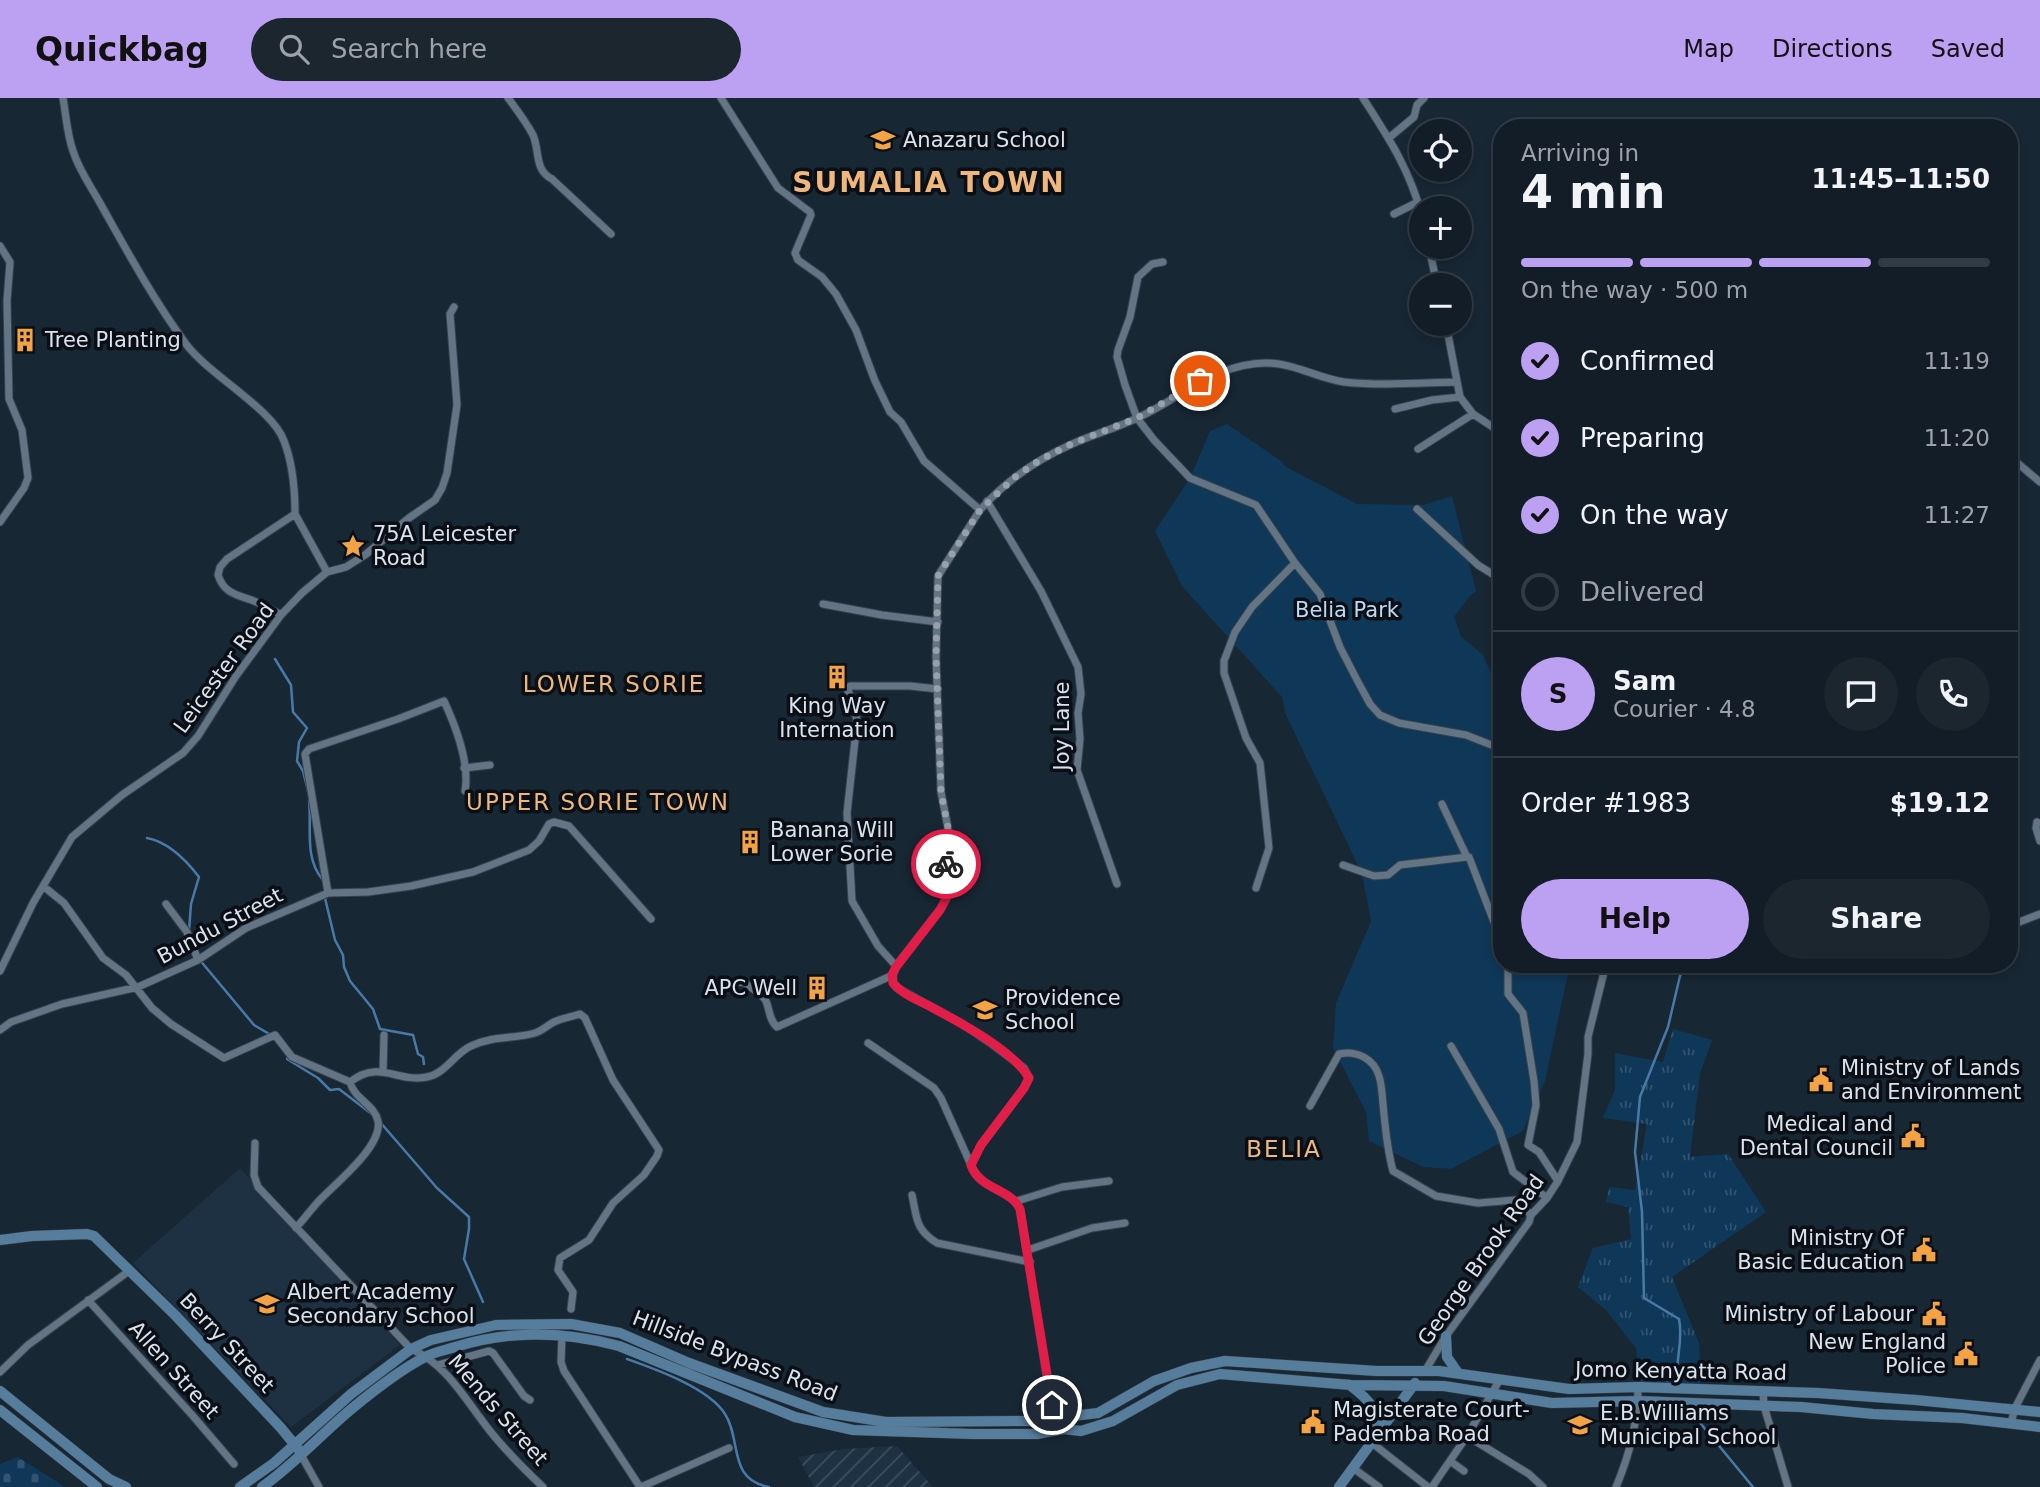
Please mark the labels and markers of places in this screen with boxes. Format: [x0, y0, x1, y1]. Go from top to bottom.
school or university icon: Anazaru School [869, 126, 897, 154]
place label: Anazaru School [903, 128, 1066, 152]
building icon: Tree Planting [11, 326, 39, 354]
place label: Tree Planting [44, 328, 181, 352]
pin [1170, 351, 1230, 411]
place label: 75A Leicester Road [373, 522, 516, 570]
place icon: 75A Leicester Road [339, 532, 367, 560]
building icon: King Way Internation [823, 663, 851, 691]
place label: King Way Internation [779, 694, 895, 742]
place label: Banana Will Lower Sorie [770, 818, 894, 866]
building icon: Banana Will Lower Sorie [736, 828, 764, 856]
building icon: APC Well [803, 974, 831, 1002]
place label: APC Well [705, 976, 797, 1000]
place label: Providence School [1005, 986, 1121, 1034]
school or university icon: Providence School [971, 996, 999, 1024]
place label: Ministry of Lands and Environment [1841, 1056, 2021, 1104]
public building icon: Ministry of Lands and Environment [1807, 1066, 1835, 1094]
place label: Medical and Dental Council [1740, 1112, 1893, 1160]
public building icon: Medical and Dental Council [1899, 1122, 1927, 1150]
place label: Ministry Of Basic Education [1737, 1226, 1905, 1274]
public building icon: Ministry Of Basic Education [1910, 1236, 1938, 1264]
place label: Albert Academy Secondary School [287, 1280, 475, 1328]
school or university icon: Albert Academy Secondary School [253, 1290, 281, 1318]
public building icon: Ministry of Labour [1920, 1300, 1948, 1328]
place label: Ministry of Labour [1724, 1302, 1914, 1326]
place label: New England Police [1808, 1330, 1946, 1378]
public building icon: New England Police [1952, 1340, 1980, 1368]
pin [1022, 1375, 1082, 1435]
place label: Magisterate Court- Pademba Road [1333, 1398, 1530, 1446]
place label: E.B.Williams Municipal School [1600, 1401, 1776, 1449]
public building icon: Magisterate Court- Pademba Road [1299, 1408, 1327, 1436]
school or university icon: E.B.Williams Municipal School [1566, 1411, 1594, 1439]

